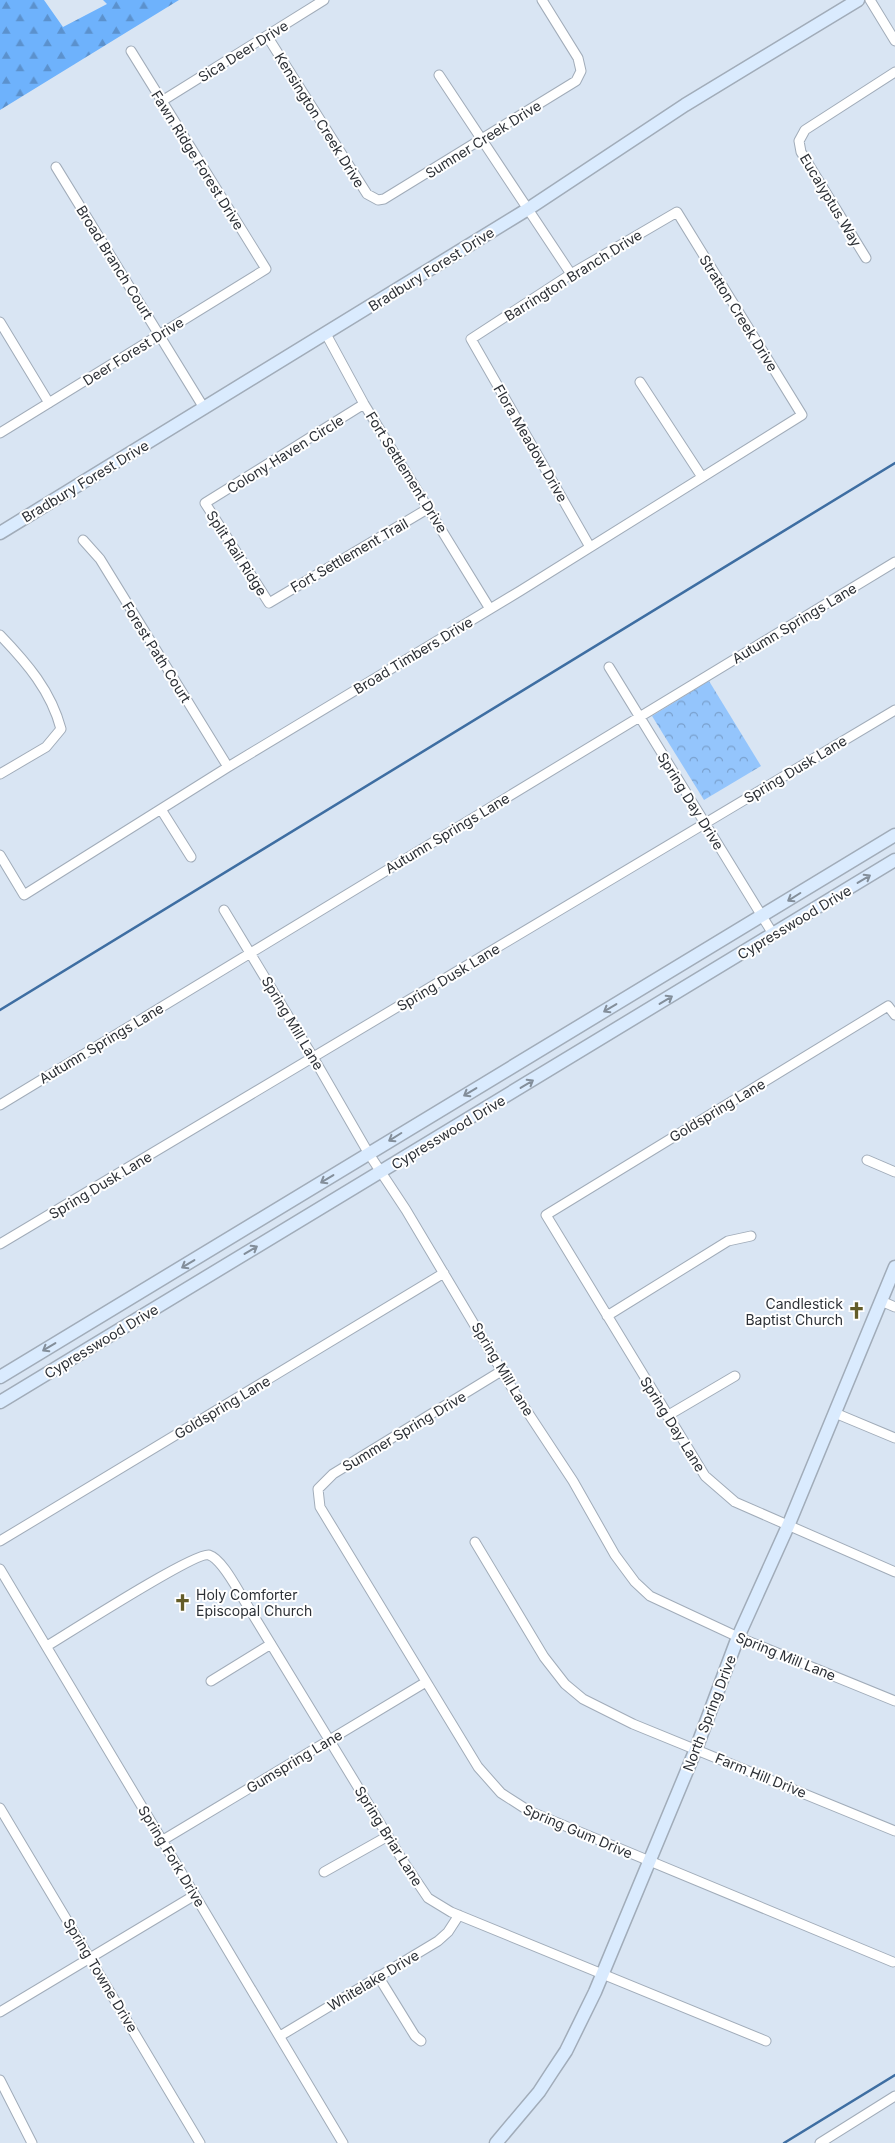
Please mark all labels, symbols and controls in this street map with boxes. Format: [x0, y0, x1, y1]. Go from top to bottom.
street label: Sica Deer Drive [195, 17, 291, 85]
street label: Kensington Creek Drive [271, 49, 369, 191]
street label: Fawn Ridge Forest Drive [148, 87, 248, 233]
street label: Sumner Creek Drive [422, 97, 544, 181]
street label: Eucalyptus Way [797, 150, 865, 250]
street label: Broad Branch Court [73, 202, 157, 322]
street label: Bradbury Forest Drive [365, 223, 497, 315]
street label: Barrington Branch Drive [501, 226, 645, 324]
street label: Stratton Creek Drive [696, 252, 782, 374]
street label: Deer Forest Drive [79, 313, 187, 389]
street label: Flora Meadow Drive [490, 381, 572, 505]
street label: Fort Settlement Drive [363, 408, 451, 536]
street label: Colony Haven Circle [223, 411, 347, 497]
street label: Bradbury Forest Drive [18, 436, 152, 526]
street label: Split Rail Ridge [203, 507, 271, 599]
street label: Fort Settlement Trail [287, 514, 411, 596]
street label: Autumn Springs Lane [729, 579, 859, 667]
street label: Forest Path Court [119, 598, 195, 706]
street label: Broad Timbers Drive [350, 613, 476, 697]
street label: Spring Dusk Lane [741, 732, 849, 806]
street label: Spring Day Drive [654, 749, 728, 853]
street label: Autumn Springs Lane [382, 789, 512, 877]
one-way arrow [857, 873, 871, 883]
street label: Cypresswood Drive [734, 881, 854, 963]
one-way arrow [787, 892, 801, 903]
street label: Spring Dusk Lane [394, 940, 502, 1014]
street label: Spring Mill Lane [258, 973, 328, 1073]
one-way arrow [658, 994, 672, 1004]
street label: Autumn Springs Lane [36, 999, 166, 1087]
one-way arrow [603, 1004, 617, 1014]
street label: Goldspring Lane [666, 1075, 768, 1145]
one-way arrow [519, 1079, 533, 1089]
one-way arrow [464, 1087, 478, 1097]
street label: Cypresswood Drive [388, 1091, 508, 1173]
one-way arrow [389, 1133, 403, 1143]
street label: Spring Dusk Lane [46, 1148, 154, 1222]
one-way arrow [320, 1174, 334, 1185]
one-way arrow [243, 1244, 257, 1254]
one-way arrow [182, 1259, 196, 1269]
place label: Candlestick Baptist Church [745, 1295, 843, 1328]
street label: Cypresswood Drive [41, 1300, 161, 1382]
church icon: Candlestick Baptist Church [847, 1301, 867, 1321]
street label: Spring Mill Lane [468, 1319, 538, 1419]
one-way arrow [42, 1343, 56, 1353]
street label: Goldspring Lane [171, 1372, 273, 1442]
street label: Spring Day Lane [637, 1373, 709, 1475]
street label: Summer Spring Drive [339, 1387, 469, 1475]
place label: Holy Comforter Episcopal Church [196, 1586, 312, 1619]
church icon: Holy Comforter Episcopal Church [172, 1592, 192, 1612]
street label: Spring Mill Lane [734, 1628, 838, 1684]
street label: North Spring Drive [679, 1652, 739, 1774]
street label: Gumspring Lane [243, 1726, 345, 1796]
street label: Farm Hill Drive [713, 1749, 809, 1801]
street label: Spring Briar Lane [351, 1783, 427, 1889]
street label: Spring Gum Drive [521, 1800, 635, 1862]
street label: Spring Fork Drive [135, 1802, 209, 1910]
street label: Spring Towne Drive [60, 1915, 142, 2035]
street label: Whitelake Drive [324, 1946, 422, 2014]

